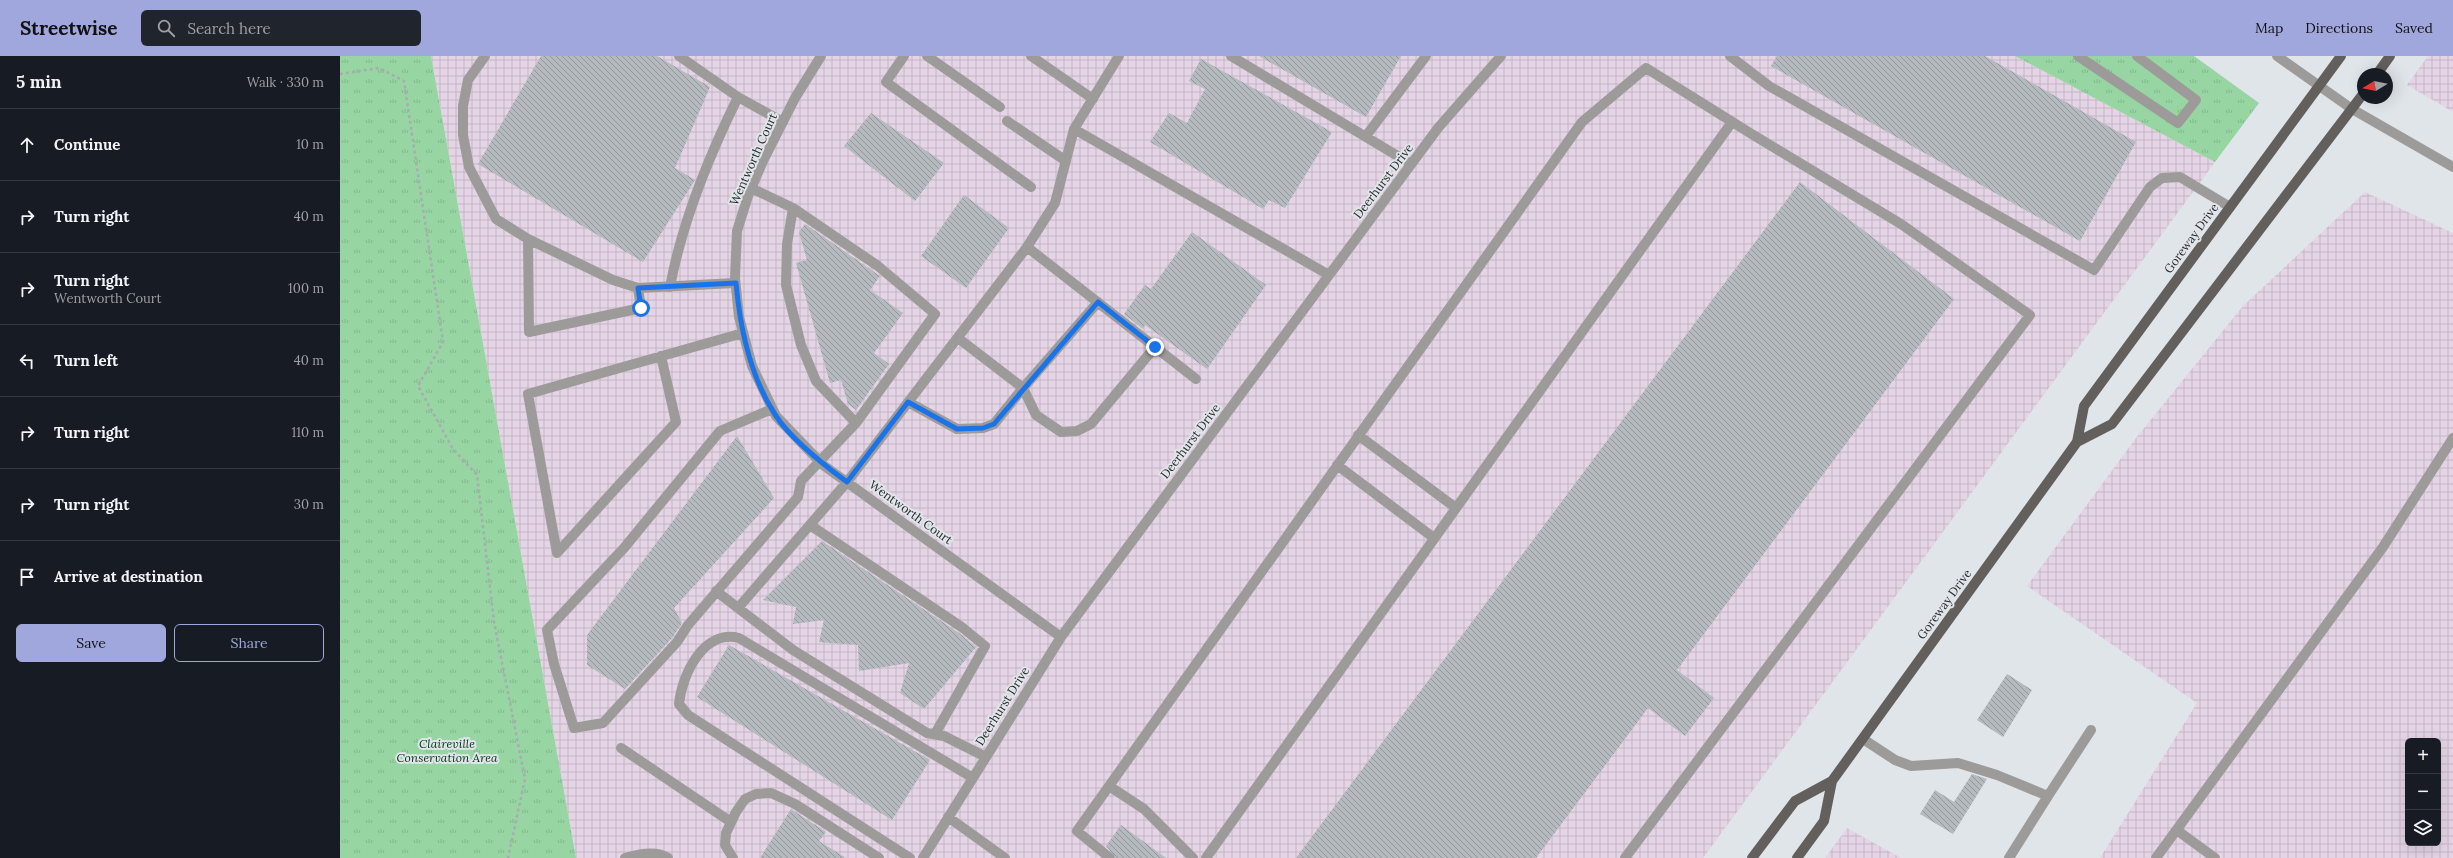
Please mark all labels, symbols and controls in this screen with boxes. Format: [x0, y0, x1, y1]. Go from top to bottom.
search box [141, 10, 421, 46]
text: Streetwise [20, 16, 117, 40]
icon: search [155, 17, 177, 39]
text: Search here [187, 19, 271, 38]
text: Map [2255, 19, 2283, 37]
text: Directions [2305, 19, 2373, 37]
text: Saved [2395, 19, 2433, 37]
north arrow [2357, 68, 2393, 104]
text: 5 min [16, 71, 62, 93]
text: Walk · 330 m [247, 74, 324, 91]
street label: Wentworth Court [726, 110, 780, 207]
icon: ahead [16, 134, 38, 156]
text: Continue [54, 135, 120, 154]
text: 10 m [296, 136, 324, 153]
street label: Deerhurst Drive [1350, 140, 1416, 221]
street label: Goreway Drive [2161, 200, 2222, 276]
icon: right [16, 206, 38, 228]
text: Turn right [54, 207, 130, 226]
text: 40 m [294, 208, 324, 225]
text: Turn right [54, 271, 130, 290]
icon: right [16, 278, 38, 300]
text: 100 m [288, 280, 324, 297]
text: Wentworth Court [54, 290, 162, 307]
route start [632, 299, 650, 317]
route end [1146, 338, 1164, 356]
icon: left [16, 350, 38, 372]
text: Turn left [54, 351, 118, 370]
text: 40 m [294, 352, 324, 369]
street label: Deerhurst Drive [1157, 400, 1223, 481]
icon: right [16, 422, 38, 444]
text: Turn right [54, 423, 130, 442]
text: 110 m [291, 424, 324, 441]
street label: Wentworth Court [866, 477, 956, 547]
icon: right [16, 494, 38, 516]
text: Turn right [54, 495, 130, 514]
text: 30 m [294, 496, 324, 513]
icon: arrive [16, 566, 38, 588]
street label: Goreway Drive [1914, 566, 1975, 642]
text: Arrive at destination [54, 567, 203, 586]
button: Save [16, 624, 166, 662]
button: Share [174, 624, 324, 662]
street label: Deerhurst Drive [972, 663, 1032, 748]
park label: Claireville Conservation Area [396, 736, 498, 765]
map controls [2405, 738, 2441, 846]
button: + [2405, 738, 2441, 774]
button: − [2405, 774, 2441, 810]
button: layers [2405, 810, 2441, 846]

